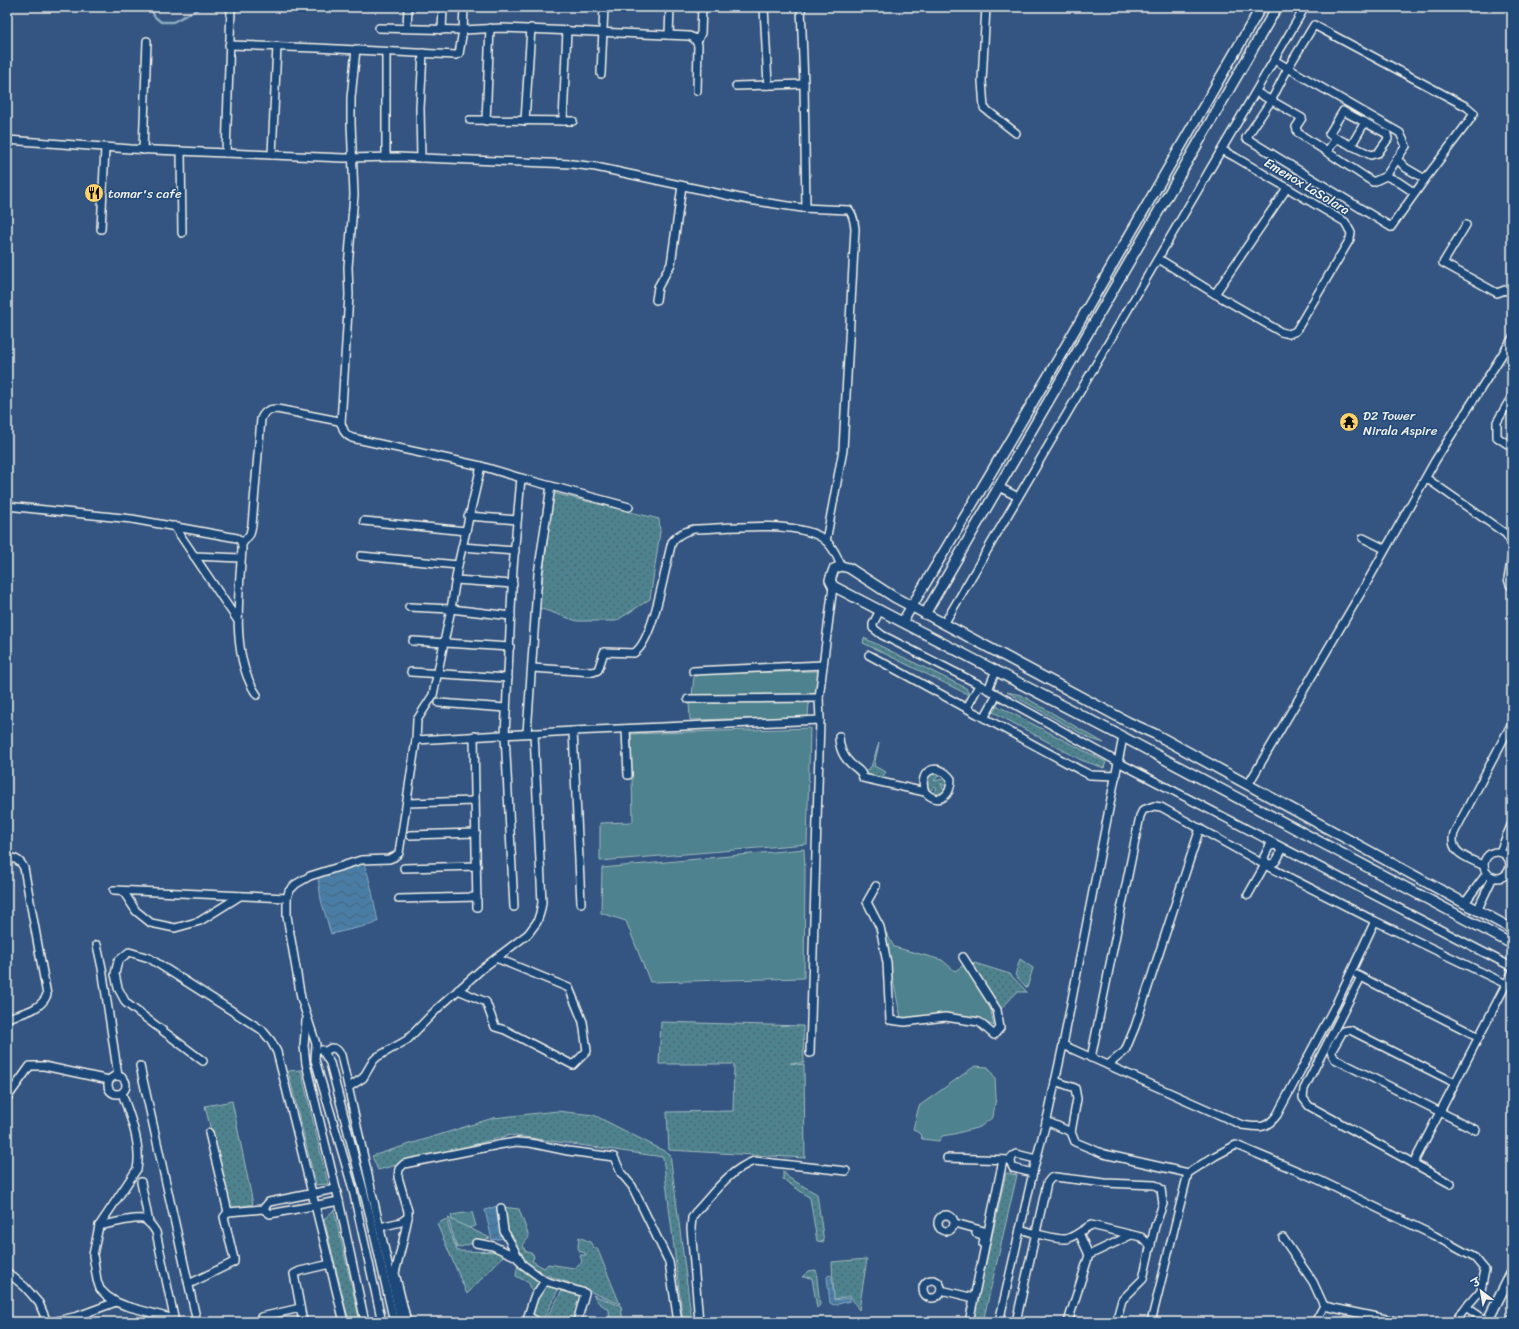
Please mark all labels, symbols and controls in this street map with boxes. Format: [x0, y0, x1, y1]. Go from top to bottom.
street label: Emenox LaSolara [1260, 151, 1355, 221]
restaurant icon: tomar's cafe [83, 182, 105, 204]
place label: tomar's cafe [108, 182, 182, 205]
place label: D2 Tower Nirala Aspire [1363, 404, 1438, 442]
temple icon: D2 Tower Nirala Aspire [1338, 411, 1360, 433]
north arrow [1461, 1271, 1501, 1311]
text: उ [1467, 1272, 1486, 1293]

